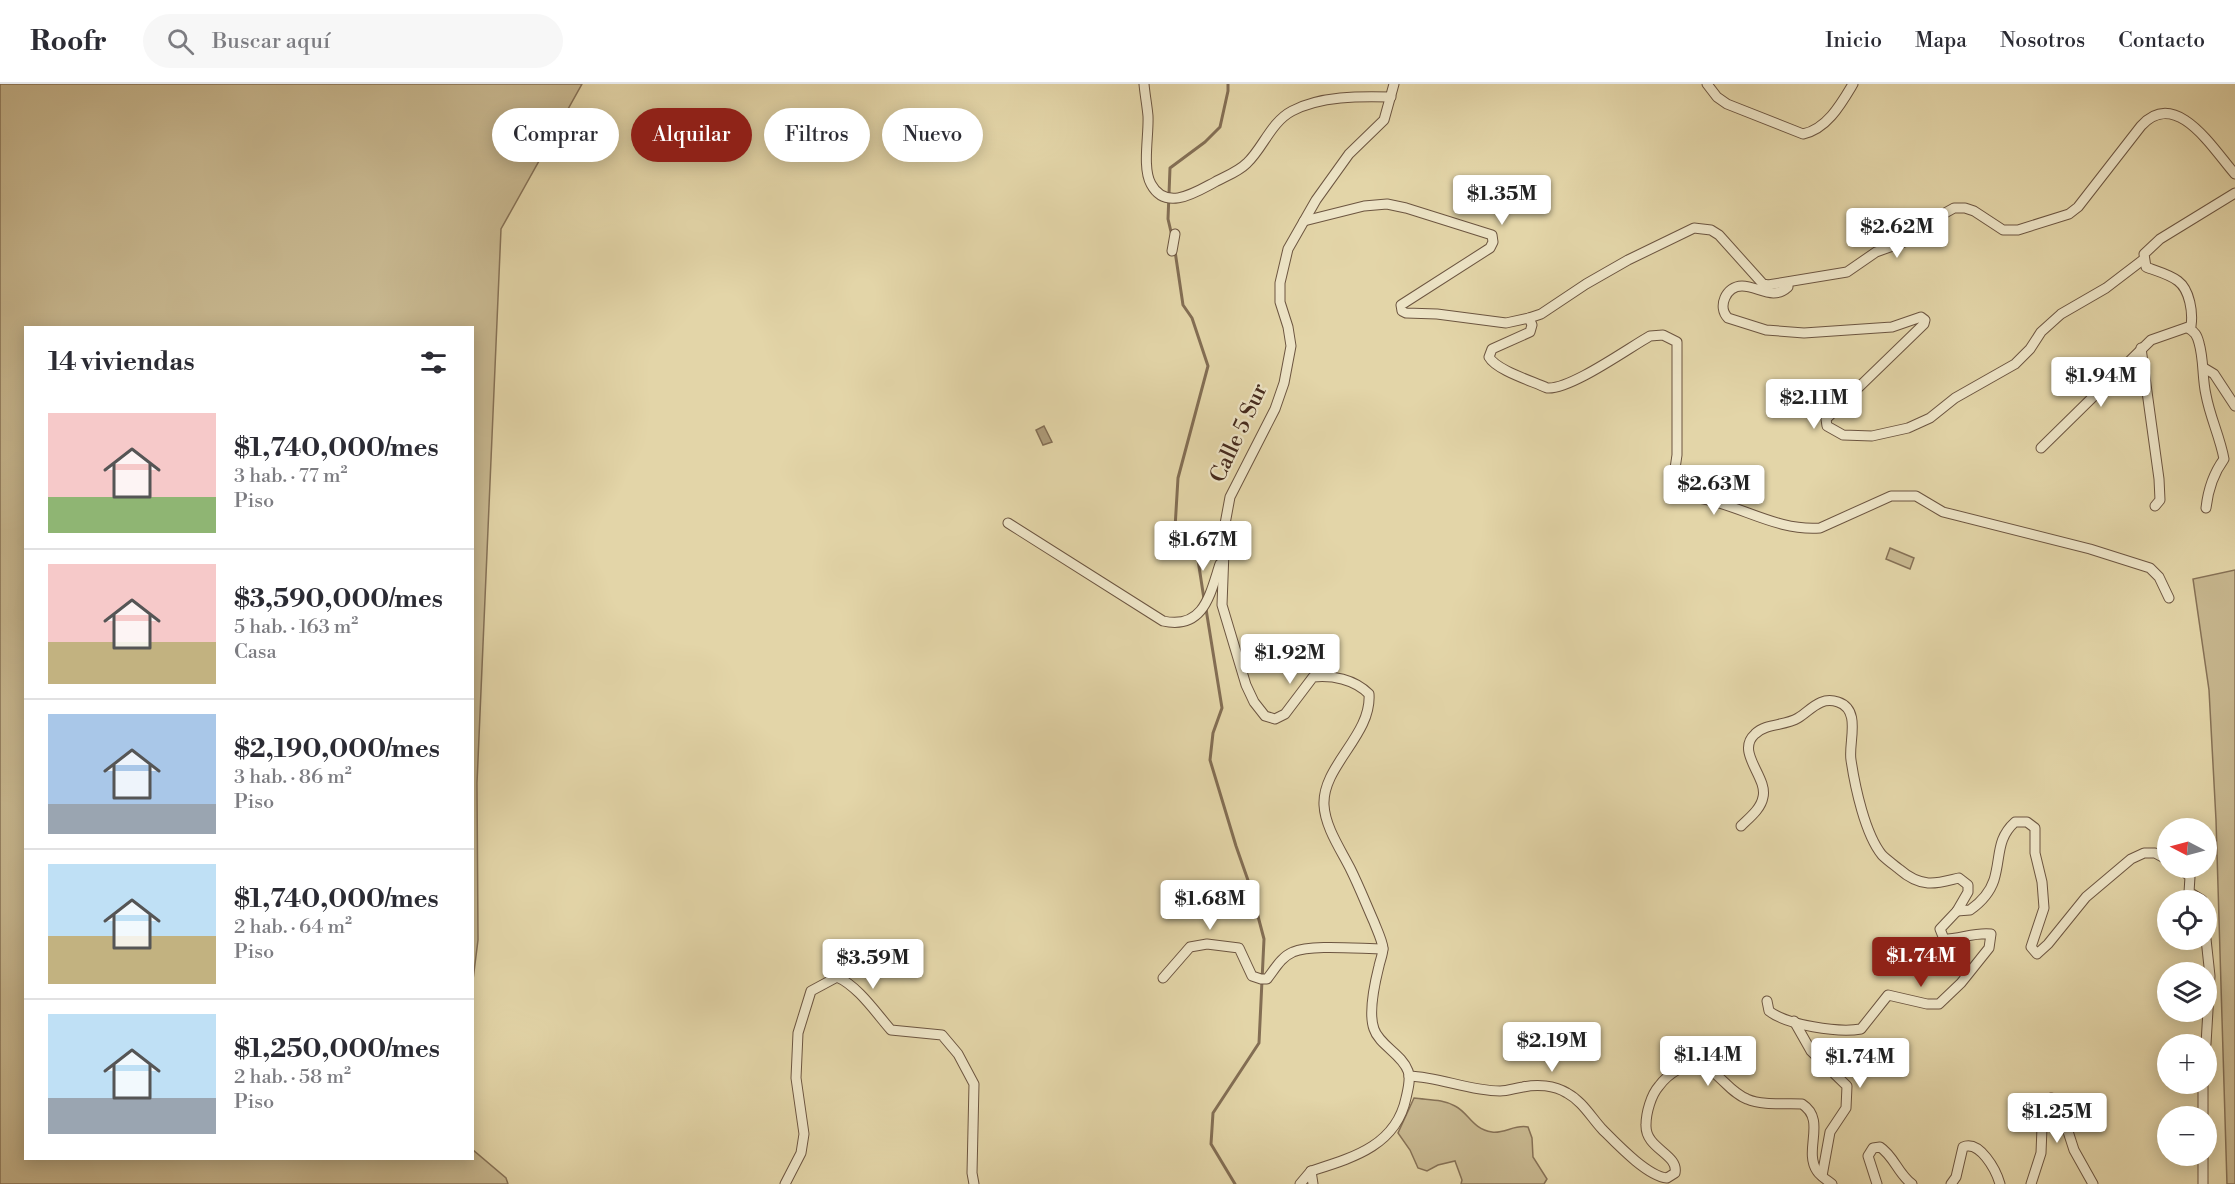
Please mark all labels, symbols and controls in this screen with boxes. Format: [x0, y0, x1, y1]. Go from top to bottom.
search box [143, 14, 563, 68]
text: Roofr [30, 24, 107, 59]
icon: search [164, 25, 197, 58]
text: Buscar aquí [212, 28, 330, 55]
text: Inicio [1825, 28, 1882, 54]
text: Mapa [1915, 28, 1967, 54]
text: Nosotros [2000, 28, 2085, 54]
text: Contacto [2118, 28, 2205, 54]
chip: Comprar [492, 108, 619, 162]
chip: Alquilar [631, 108, 752, 162]
chip: Filtros [764, 108, 870, 162]
chip: Nuevo [882, 108, 983, 162]
pin: $1.35M [1453, 175, 1551, 226]
text: $1.35M [1467, 182, 1537, 207]
pin: $2.62M [1848, 208, 1946, 259]
text: $2.62M [1860, 215, 1934, 240]
text: 14 viviendas [48, 346, 195, 378]
icon: filters [417, 346, 450, 379]
pin: $1.94M [2052, 357, 2150, 408]
text: $1.94M [2065, 364, 2137, 389]
street label: Calle 5 Sur [1204, 379, 1274, 487]
pin: $2.11M [1765, 379, 1863, 430]
text: $2.11M [1780, 386, 1848, 411]
text: $1,740,000/mes [234, 432, 439, 464]
icon: home [96, 437, 168, 509]
text: 3 hab. · 77 m² [234, 464, 347, 489]
pin: $2.63M [1665, 465, 1763, 516]
text: $2.63M [1677, 472, 1751, 497]
text: Piso [234, 489, 274, 514]
pin: $1.67M [1154, 521, 1252, 572]
text: $1.67M [1168, 528, 1238, 553]
text: $3,590,000/mes [234, 583, 443, 615]
icon: home [96, 588, 168, 660]
text: 5 hab. · 163 m² [234, 615, 358, 640]
pin: $1.92M [1241, 634, 1339, 685]
text: Casa [234, 640, 277, 665]
text: $1.92M [1255, 641, 1325, 666]
text: $2,190,000/mes [234, 733, 440, 765]
icon: home [96, 738, 168, 810]
text: 3 hab. · 86 m² [234, 765, 352, 790]
text: Piso [234, 790, 274, 815]
north arrow [2157, 818, 2217, 878]
map controls [2157, 818, 2217, 1166]
pin: $1.68M [1161, 880, 1259, 931]
text: $1,740,000/mes [234, 883, 439, 915]
text: $1.68M [1175, 887, 1246, 912]
icon: home [96, 888, 168, 960]
button: locate [2157, 890, 2217, 950]
text: 2 hab. · 64 m² [234, 915, 352, 940]
pin: $1.74M [1872, 937, 1970, 988]
pin: $3.59M [824, 939, 922, 990]
text: Piso [234, 940, 274, 965]
text: $1.74M [1886, 944, 1956, 969]
text: $3.59M [837, 946, 909, 971]
button: layers [2157, 962, 2217, 1022]
pin: $2.19M [1503, 1022, 1601, 1073]
text: $2.19M [1517, 1029, 1587, 1054]
text: $1,250,000/mes [234, 1033, 440, 1065]
button: + [2157, 1034, 2217, 1094]
pin: $1.14M [1659, 1036, 1757, 1087]
icon: home [96, 1038, 168, 1110]
pin: $1.74M [1811, 1038, 1909, 1089]
text: $1.14M [1674, 1043, 1742, 1068]
text: $1.74M [1825, 1045, 1895, 1070]
text: 2 hab. · 58 m² [234, 1065, 351, 1090]
text: Piso [234, 1090, 274, 1115]
pin: $1.25M [2008, 1093, 2106, 1144]
text: $1.25M [2022, 1100, 2092, 1125]
button: − [2157, 1106, 2217, 1166]

